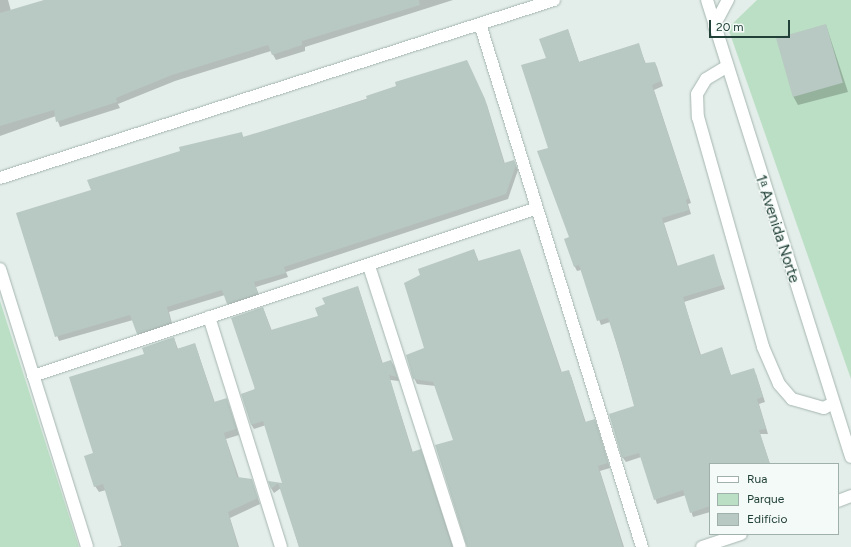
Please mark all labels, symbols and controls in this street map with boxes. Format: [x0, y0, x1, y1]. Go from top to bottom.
scale bar [711, 12, 792, 38]
text: 20 m [716, 20, 744, 34]
street label: 1ᵃ Avenida Norte [751, 173, 803, 285]
legend [709, 463, 839, 535]
text: Rua [747, 472, 767, 486]
text: Parque [747, 492, 784, 506]
text: Edifício [747, 512, 787, 526]

